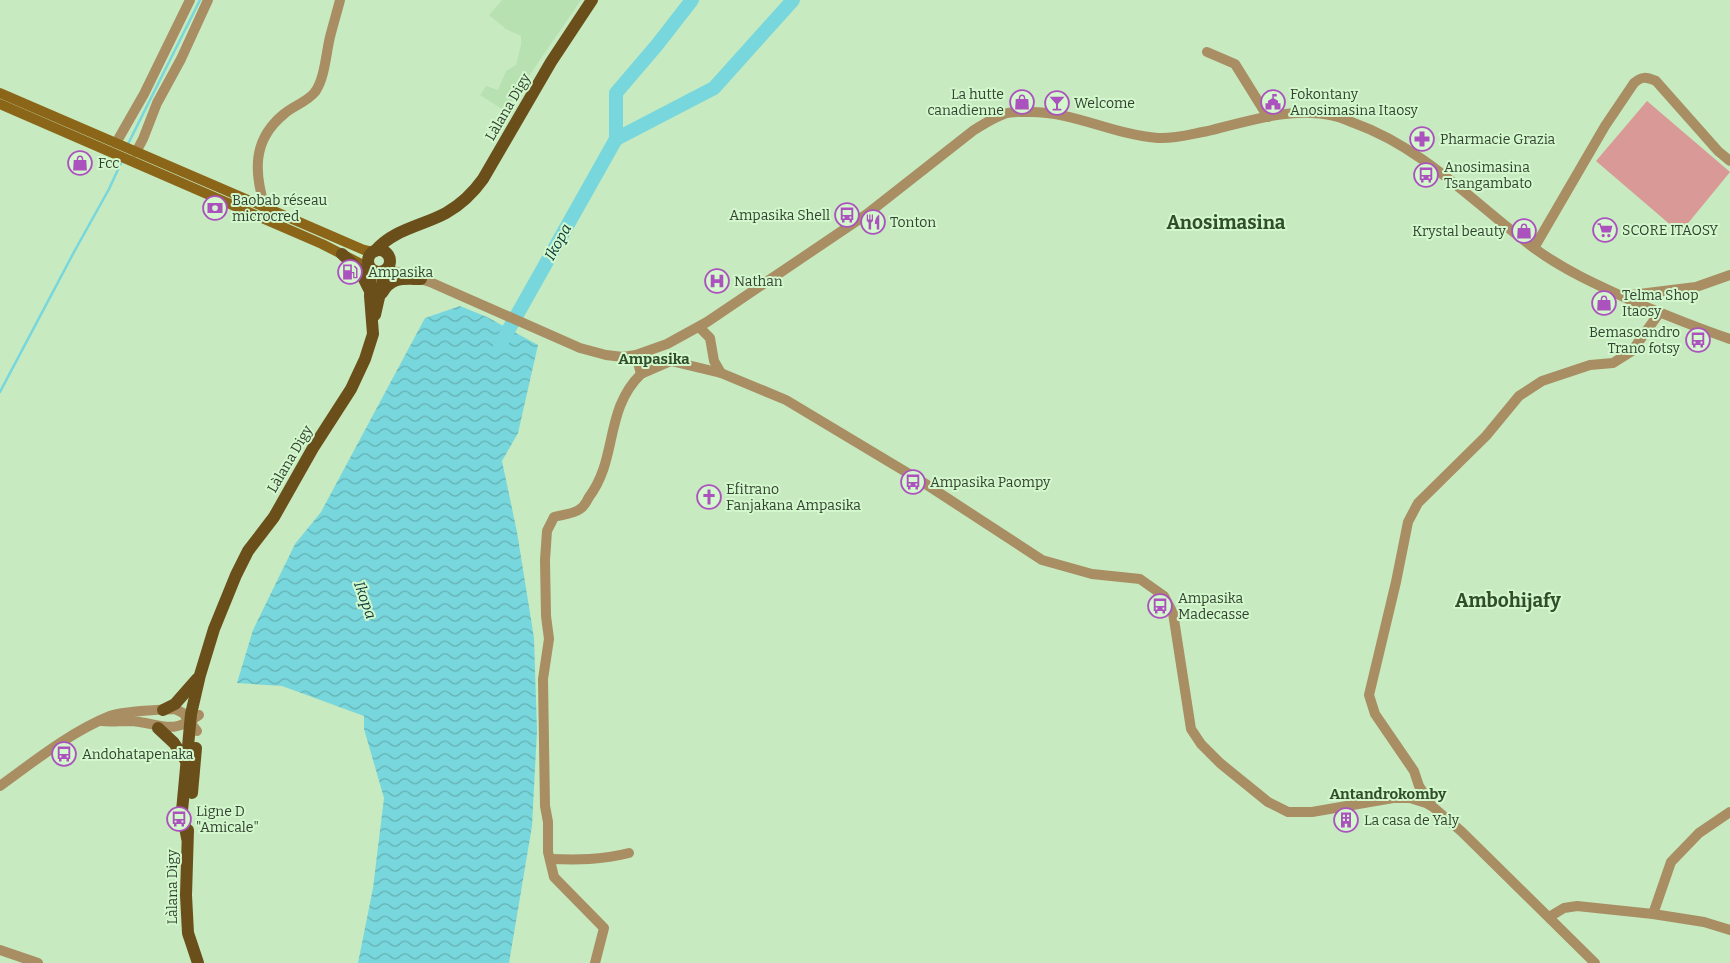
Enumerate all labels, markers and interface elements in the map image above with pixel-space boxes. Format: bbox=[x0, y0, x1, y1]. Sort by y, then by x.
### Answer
street label: Làlana Digy bbox=[482, 70, 534, 144]
place label: La hutte canadienne bbox=[927, 86, 1004, 119]
place label: Fokontany Anosimasina Itaosy bbox=[1290, 86, 1419, 119]
shop icon: La hutte canadienne bbox=[1009, 89, 1035, 115]
public building icon: Fokontany Anosimasina Itaosy bbox=[1260, 89, 1286, 115]
bar icon: Welcome bbox=[1044, 90, 1070, 116]
place label: Welcome bbox=[1074, 95, 1135, 112]
pharmacy icon: Pharmacie Grazia bbox=[1409, 126, 1435, 152]
place label: Pharmacie Grazia bbox=[1440, 131, 1556, 148]
shop icon: Fcc bbox=[67, 150, 93, 176]
place label: Fcc bbox=[98, 155, 119, 172]
place label: Anosimasina Tsangambato bbox=[1444, 159, 1532, 192]
bus stop icon: Anosimasina Tsangambato bbox=[1413, 162, 1439, 188]
place label: Baobab réseau microcred bbox=[232, 192, 328, 225]
bank icon: Baobab réseau microcred bbox=[202, 195, 228, 221]
bus stop icon: Ampasika Shell bbox=[834, 202, 860, 228]
place label: Ampasika Shell bbox=[729, 207, 830, 224]
restaurant icon: Tonton bbox=[860, 209, 886, 235]
district label: Anosimasina bbox=[1166, 211, 1286, 234]
place label: Tonton bbox=[890, 214, 936, 231]
supermarket icon: SCORE ITAOSY bbox=[1592, 217, 1618, 243]
shop icon: Krystal beauty bbox=[1511, 218, 1537, 244]
water label: Ikopa bbox=[541, 221, 575, 263]
place label: SCORE ITAOSY bbox=[1622, 222, 1718, 239]
place label: Krystal beauty bbox=[1412, 223, 1507, 240]
fuel station icon: Ampasika bbox=[337, 259, 363, 285]
place label: Ampasika bbox=[368, 264, 433, 281]
hospital icon: Nathan bbox=[704, 268, 730, 294]
place label: Nathan bbox=[734, 273, 783, 290]
place label: Telma Shop Itaosy bbox=[1622, 287, 1699, 320]
shop icon: Telma Shop Itaosy bbox=[1591, 290, 1617, 316]
place label: Bemasoandro Trano fotsy bbox=[1589, 324, 1681, 357]
bus stop icon: Bemasoandro Trano fotsy bbox=[1685, 327, 1711, 353]
district label: Ampasika bbox=[618, 350, 690, 368]
street label: Làlana Digy bbox=[264, 422, 316, 496]
bus stop icon: Ampasika Paompy bbox=[900, 469, 926, 495]
place label: Ampasika Paompy bbox=[930, 474, 1051, 491]
place label: Efitrano Fanjakana Ampasika bbox=[726, 481, 861, 514]
church icon: Efitrano Fanjakana Ampasika bbox=[696, 484, 722, 510]
water label: Ikopa bbox=[350, 579, 380, 621]
district label: Ambohijafy bbox=[1455, 589, 1561, 612]
place label: Ampasika Madecasse bbox=[1178, 590, 1249, 623]
bus stop icon: Ampasika Madecasse bbox=[1147, 593, 1173, 619]
bus stop icon: Andohatapenaka bbox=[51, 741, 77, 767]
place label: Andohatapenaka bbox=[82, 746, 194, 763]
district label: Antandrokomby bbox=[1330, 785, 1447, 803]
place label: Ligne D "Amicale" bbox=[196, 803, 259, 836]
bus stop icon: Ligne D "Amicale" bbox=[166, 806, 192, 832]
building icon: La casa de Yaly bbox=[1333, 807, 1359, 833]
place label: La casa de Yaly bbox=[1364, 812, 1460, 829]
street label: Làlana Digy bbox=[164, 849, 181, 925]

